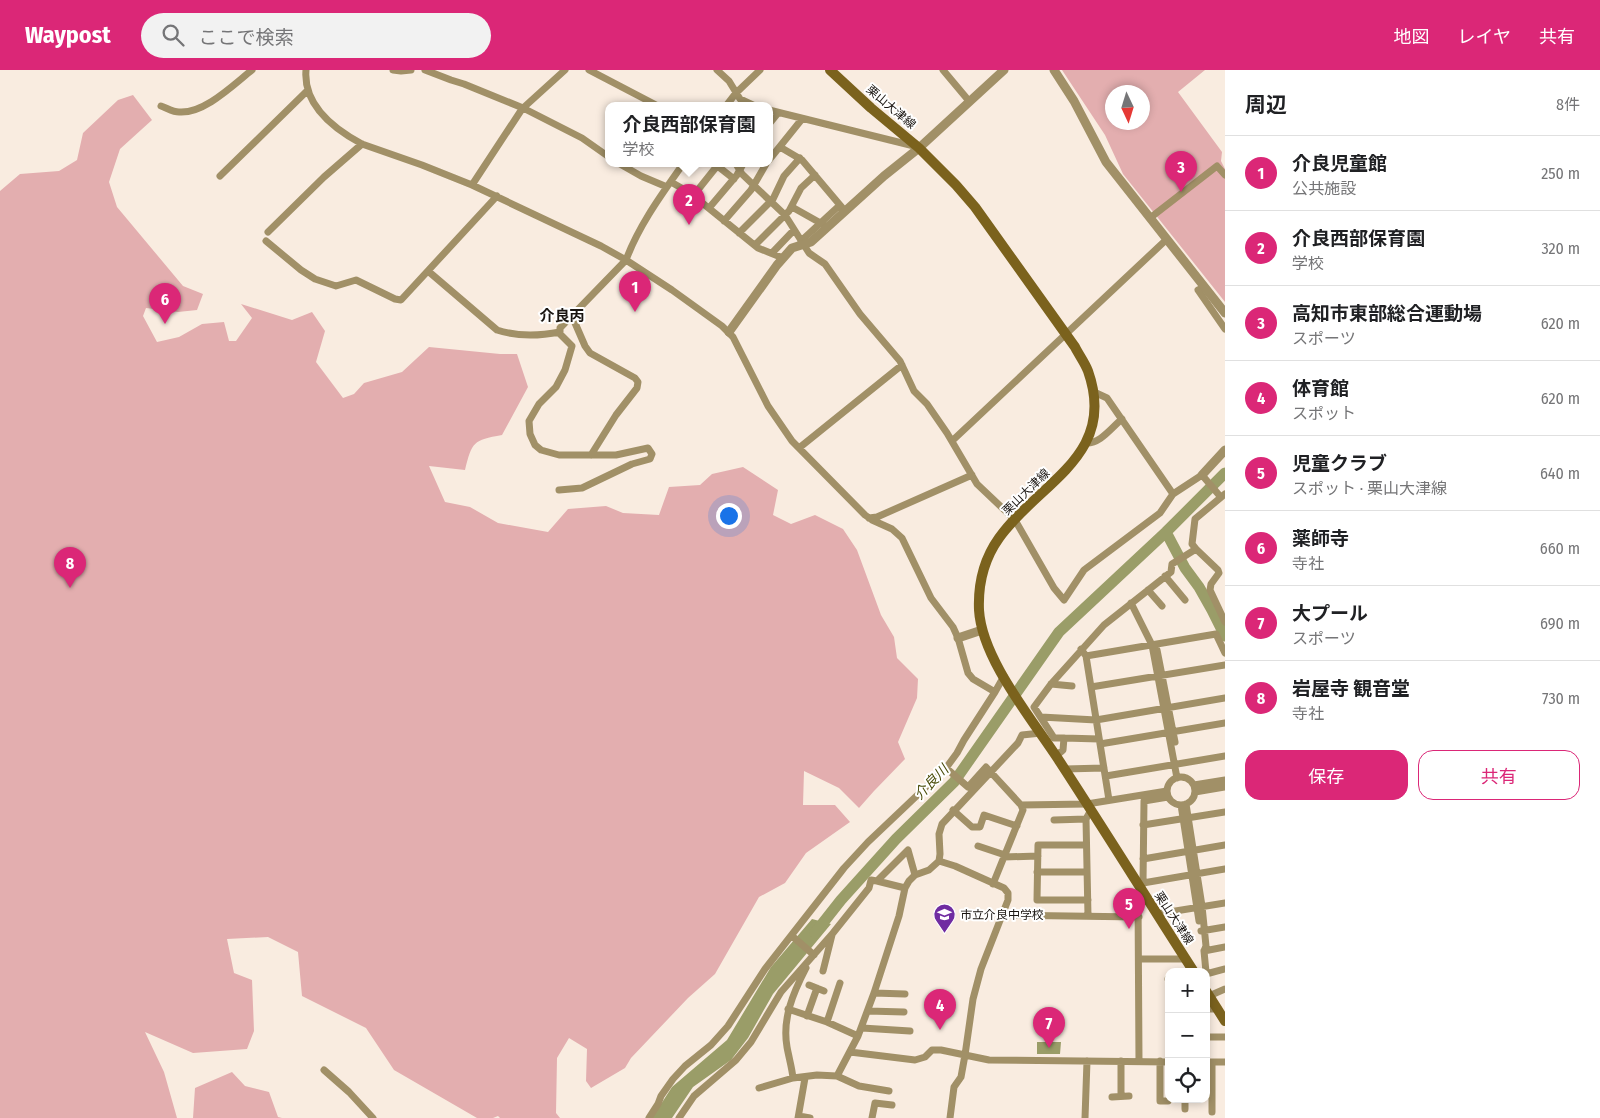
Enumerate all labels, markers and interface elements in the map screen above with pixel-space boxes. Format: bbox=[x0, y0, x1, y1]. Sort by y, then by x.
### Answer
search box bbox=[141, 13, 491, 58]
text: Waypost bbox=[25, 21, 111, 49]
icon: search bbox=[159, 21, 187, 49]
text: ここで検索 bbox=[199, 26, 294, 49]
text: 地図 bbox=[1394, 26, 1430, 48]
text: レイヤ bbox=[1458, 26, 1511, 48]
text: 共有 bbox=[1539, 26, 1575, 48]
street label: 栗山大津線 bbox=[864, 82, 918, 132]
north arrow bbox=[1105, 85, 1150, 130]
text: 周辺 bbox=[1245, 92, 1287, 118]
text: 8件 bbox=[1556, 95, 1580, 114]
popup bbox=[605, 102, 773, 167]
text: 介良西部保育園 bbox=[622, 113, 756, 136]
text: 学校 bbox=[622, 140, 655, 159]
pin: 3 bbox=[1165, 151, 1197, 192]
text: 介良児童館 bbox=[1292, 152, 1387, 175]
text: 1 bbox=[1258, 164, 1264, 183]
text: 250 m bbox=[1541, 164, 1580, 183]
text: 公共施設 bbox=[1292, 179, 1356, 198]
pin: 2 bbox=[673, 184, 705, 225]
text: 介良西部保育園 bbox=[1292, 227, 1425, 250]
text: 2 bbox=[1257, 239, 1265, 258]
text: 320 m bbox=[1541, 239, 1580, 258]
text: 学校 bbox=[1292, 254, 1324, 273]
pin: 1 bbox=[619, 271, 651, 312]
pin: 6 bbox=[149, 283, 181, 324]
text: 高知市東部総合運動場 bbox=[1292, 302, 1482, 325]
district label: 介良丙 bbox=[539, 307, 585, 325]
text: 3 bbox=[1257, 314, 1265, 333]
text: 620 m bbox=[1541, 314, 1580, 333]
text: スポーツ bbox=[1292, 329, 1356, 348]
text: 体育館 bbox=[1292, 377, 1349, 400]
text: 4 bbox=[1257, 389, 1265, 408]
text: 620 m bbox=[1541, 389, 1580, 408]
text: スポット bbox=[1292, 404, 1356, 423]
text: 児童クラブ bbox=[1292, 452, 1387, 475]
text: 5 bbox=[1257, 464, 1265, 483]
text: 640 m bbox=[1540, 464, 1580, 483]
street label: 栗山大津線 bbox=[1000, 466, 1052, 518]
text: スポット · 栗山大津線 bbox=[1292, 479, 1447, 498]
your location bbox=[716, 503, 742, 529]
text: 薬師寺 bbox=[1292, 527, 1349, 550]
text: 6 bbox=[1257, 539, 1265, 558]
text: 660 m bbox=[1540, 539, 1580, 558]
pin: 8 bbox=[54, 547, 86, 588]
text: 寺社 bbox=[1292, 554, 1324, 573]
text: 大プール bbox=[1292, 602, 1368, 625]
text: 7 bbox=[1258, 614, 1264, 633]
text: 690 m bbox=[1540, 614, 1580, 633]
text: スポーツ bbox=[1292, 629, 1356, 648]
text: 岩屋寺 観音堂 bbox=[1292, 677, 1410, 700]
text: 8 bbox=[1257, 689, 1265, 708]
text: 730 m bbox=[1542, 689, 1580, 708]
text: 寺社 bbox=[1292, 704, 1324, 723]
button: 保存 bbox=[1245, 750, 1408, 800]
button: 共有 bbox=[1418, 750, 1580, 800]
water label: 介良川 bbox=[911, 760, 953, 803]
pin: 5 bbox=[1113, 888, 1145, 929]
street label: 栗山大津線 bbox=[1152, 889, 1196, 947]
school or university icon: 市立介良中学校 bbox=[932, 903, 956, 934]
place label: 市立介良中学校 bbox=[960, 908, 1044, 922]
map controls bbox=[1165, 968, 1210, 1103]
button: + bbox=[1165, 968, 1210, 1013]
pin: 4 bbox=[924, 989, 956, 1030]
pin: 7 bbox=[1033, 1007, 1065, 1048]
button: − bbox=[1165, 1013, 1210, 1058]
button: locate bbox=[1165, 1058, 1210, 1103]

